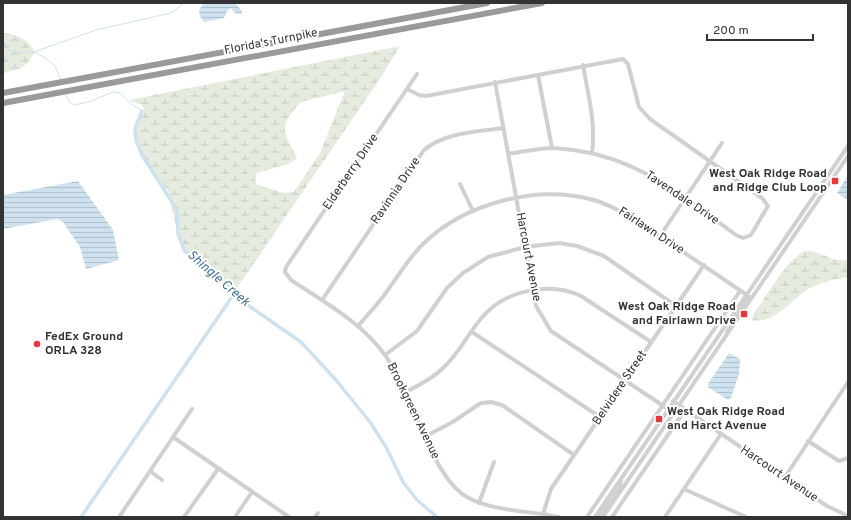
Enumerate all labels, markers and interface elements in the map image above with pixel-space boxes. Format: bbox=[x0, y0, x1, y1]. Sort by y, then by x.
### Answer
scale bar bbox=[707, 16, 813, 42]
text: 200 m bbox=[713, 23, 749, 39]
street label: Florida's Turnpike bbox=[223, 25, 319, 59]
street label: Elderberry Drive bbox=[320, 131, 382, 213]
street label: Ravinnia Drive bbox=[368, 154, 424, 228]
place label: West Oak Ridge Road and Ridge Club Loop bbox=[709, 166, 827, 196]
street label: Tavendale Drive bbox=[642, 167, 722, 229]
marker: West Oak Ridge Road and Ridge Club Loop bbox=[830, 176, 840, 186]
street label: Fairlawn Drive bbox=[615, 204, 687, 258]
street label: Harcourt Avenue bbox=[512, 211, 544, 303]
water label: Shingle Creek bbox=[183, 248, 253, 311]
place label: West Oak Ridge Road and Fairlawn Drive bbox=[618, 299, 736, 329]
marker: West Oak Ridge Road and Fairlawn Drive bbox=[739, 309, 749, 319]
place label: FedEx Ground ORLA 328 bbox=[45, 329, 123, 359]
marker: FedEx Ground ORLA 328 bbox=[32, 339, 42, 349]
street label: Belvidere Street bbox=[589, 348, 651, 428]
street label: Brookgreen Avenue bbox=[383, 360, 443, 462]
place label: West Oak Ridge Road and Harct Avenue bbox=[667, 404, 785, 434]
marker: West Oak Ridge Road and Harct Avenue bbox=[654, 414, 664, 424]
street label: Harcourt Avenue bbox=[737, 442, 821, 506]

